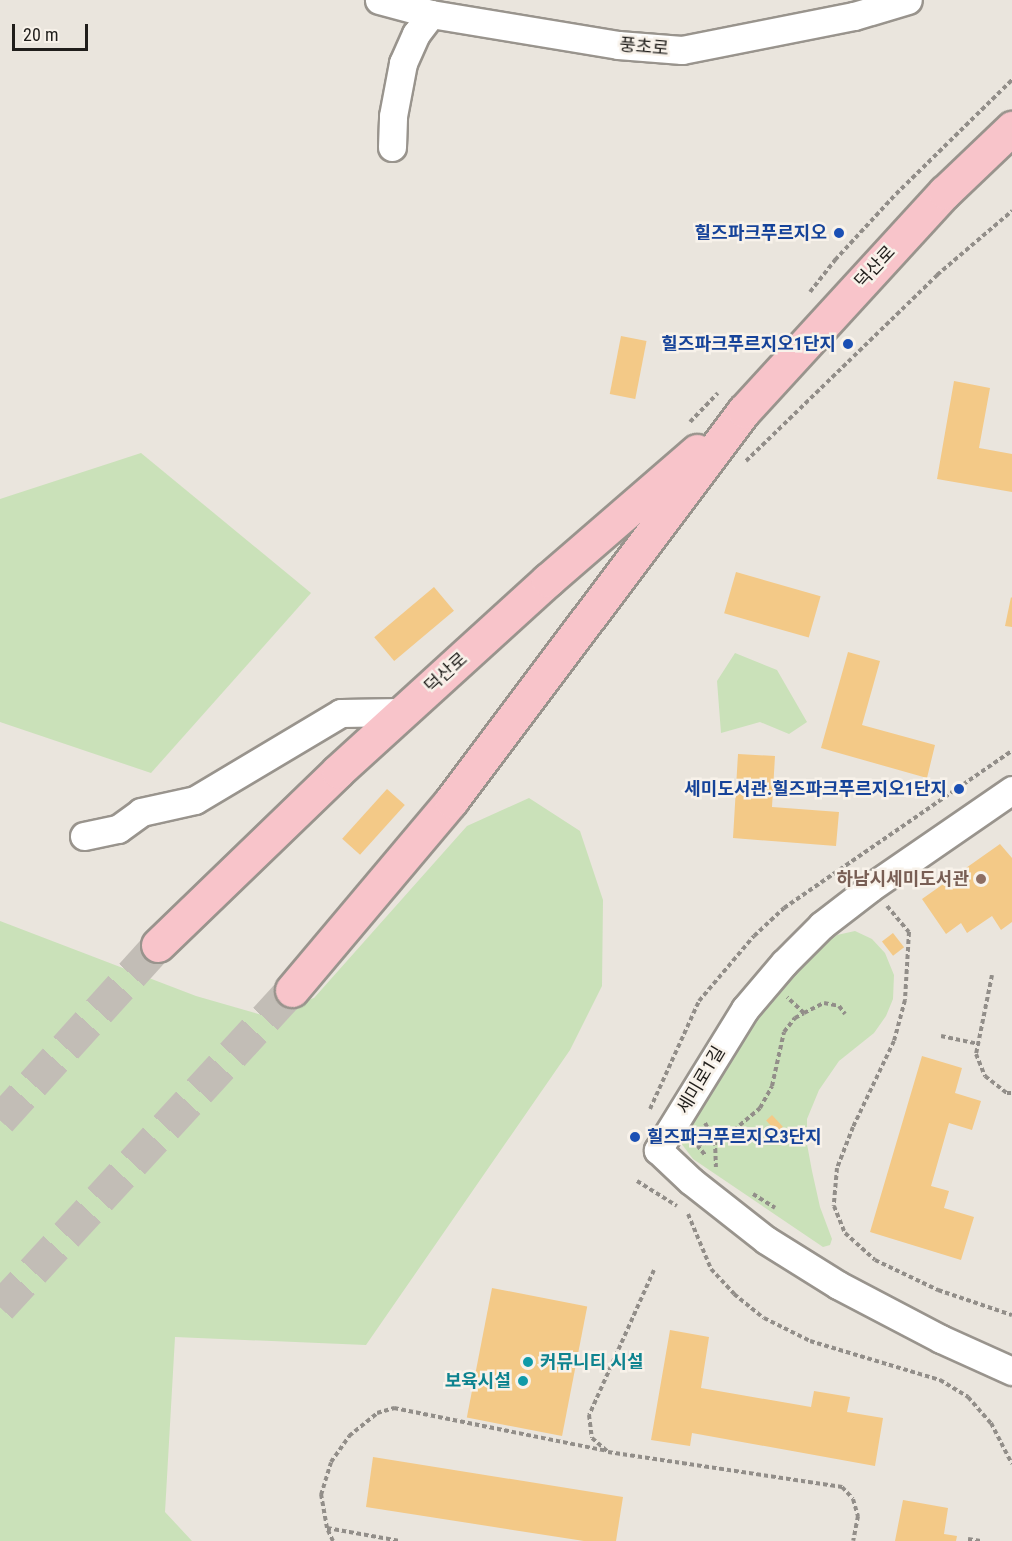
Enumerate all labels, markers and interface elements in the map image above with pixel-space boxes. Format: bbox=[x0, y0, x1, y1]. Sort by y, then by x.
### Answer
scale bar bbox=[15, 12, 92, 50]
text: 20 m bbox=[23, 24, 58, 45]
street label: 풍초로 bbox=[618, 34, 670, 60]
place label: 힐즈파크푸르지오 bbox=[695, 222, 827, 244]
marker: 힐즈파크푸르지오 bbox=[832, 226, 846, 240]
street label: 덕산로 bbox=[850, 241, 900, 293]
place label: 힐즈파크푸르지오1단지 bbox=[661, 333, 836, 355]
marker: 힐즈파크푸르지오1단지 bbox=[841, 337, 855, 351]
street label: 덕산로 bbox=[420, 648, 472, 698]
place label: 세미도서관.힐즈파크푸르지오1단지 bbox=[684, 778, 947, 800]
marker: 세미도서관.힐즈파크푸르지오1단지 bbox=[952, 782, 966, 796]
place label: 하남시세미도서관 bbox=[837, 868, 969, 890]
marker: 하남시세미도서관 bbox=[974, 872, 988, 886]
street label: 세미로1길 bbox=[672, 1042, 730, 1118]
place label: 힐즈파크푸르지오3단지 bbox=[647, 1126, 822, 1148]
marker: 힐즈파크푸르지오3단지 bbox=[628, 1130, 642, 1144]
place label: 커뮤니티 시설 bbox=[540, 1351, 644, 1373]
marker: 커뮤니티 시설 bbox=[521, 1355, 535, 1369]
place label: 보육시설 bbox=[445, 1370, 511, 1392]
marker: 보육시설 bbox=[516, 1374, 530, 1388]

